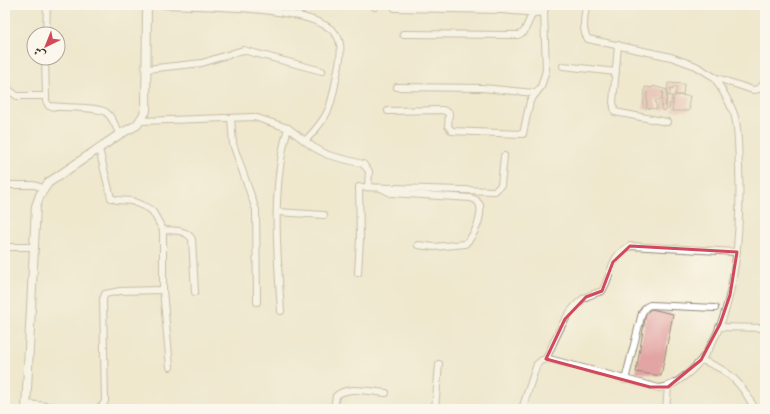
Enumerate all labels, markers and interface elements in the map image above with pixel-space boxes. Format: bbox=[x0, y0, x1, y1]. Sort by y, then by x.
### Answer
north arrow bbox=[26, 26, 66, 66]
text: ش bbox=[30, 44, 48, 62]

